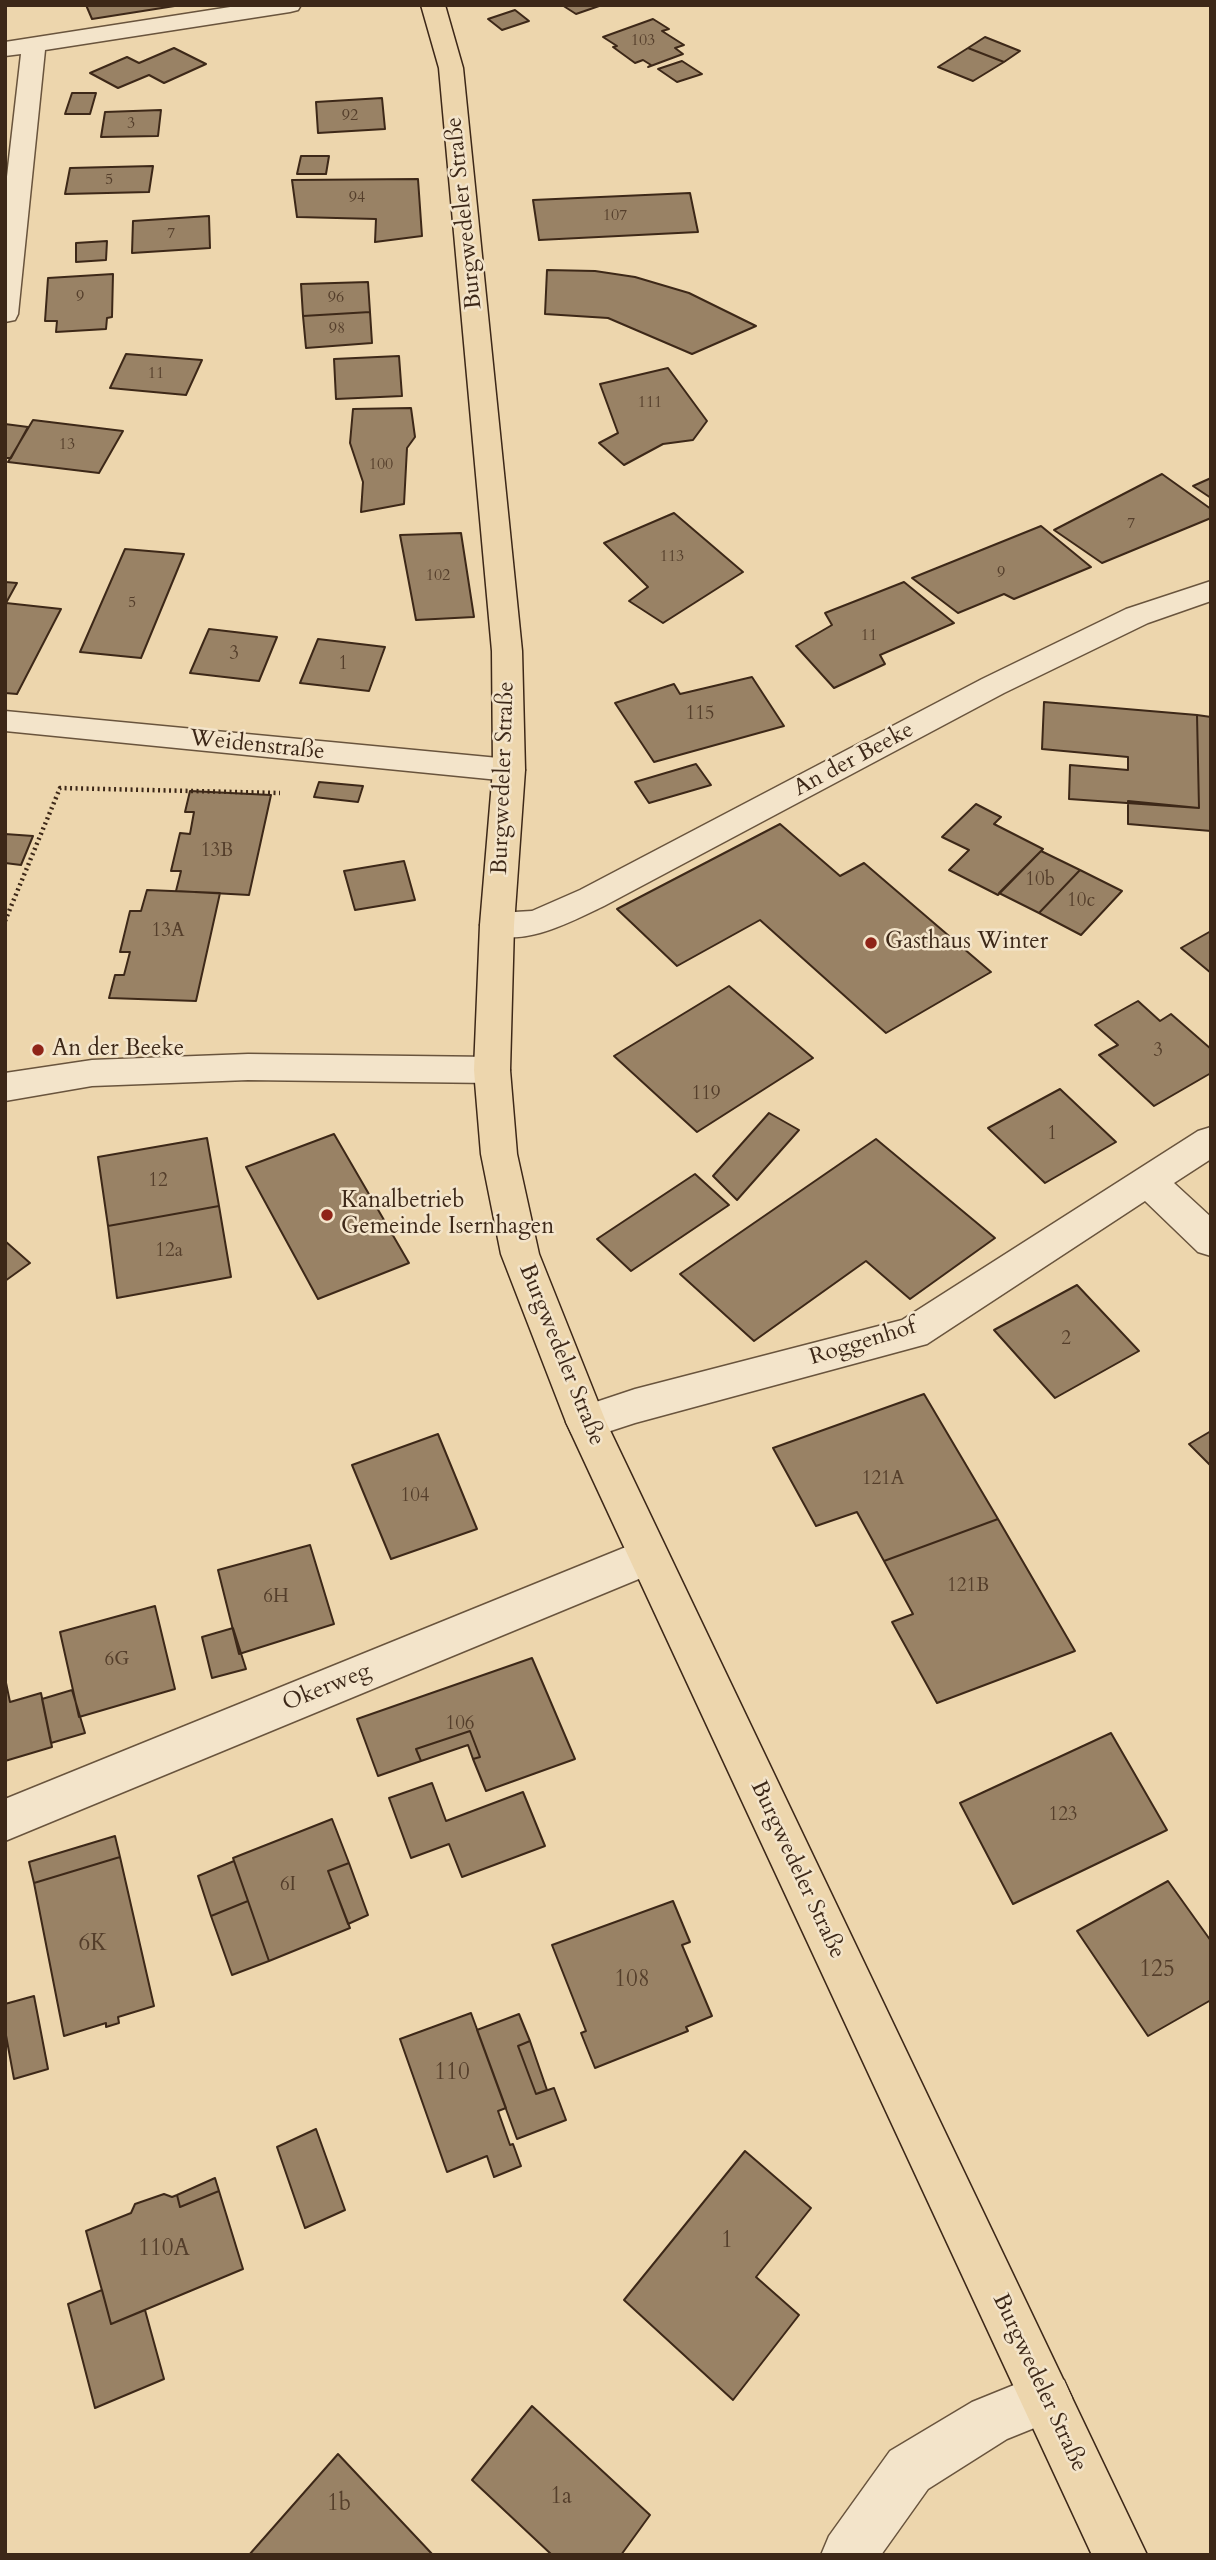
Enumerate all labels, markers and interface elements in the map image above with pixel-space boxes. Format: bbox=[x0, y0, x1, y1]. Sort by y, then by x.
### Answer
house number: 103 bbox=[631, 31, 655, 51]
house number: 92 bbox=[342, 106, 358, 126]
house number: 3 bbox=[127, 114, 135, 134]
street label: Burgwedeler Straße bbox=[441, 115, 489, 311]
house number: 5 bbox=[105, 170, 113, 190]
house number: 94 bbox=[349, 188, 365, 208]
house number: 107 bbox=[603, 206, 627, 226]
house number: 7 bbox=[167, 224, 175, 244]
house number: 9 bbox=[76, 287, 84, 307]
house number: 96 bbox=[328, 288, 344, 308]
house number: 98 bbox=[329, 319, 345, 339]
house number: 11 bbox=[148, 364, 164, 384]
house number: 111 bbox=[638, 393, 662, 413]
house number: 13 bbox=[59, 435, 75, 455]
house number: 100 bbox=[369, 455, 393, 475]
house number: 7 bbox=[1127, 514, 1135, 534]
house number: 113 bbox=[660, 547, 684, 567]
house number: 9 bbox=[997, 563, 1005, 583]
house number: 102 bbox=[426, 566, 450, 586]
house number: 5 bbox=[128, 593, 136, 613]
house number: 11 bbox=[861, 626, 877, 646]
house number: 3 bbox=[229, 644, 239, 666]
house number: 1 bbox=[338, 654, 348, 676]
street label: Burgwedeler Straße bbox=[487, 681, 521, 875]
house number: 115 bbox=[685, 704, 715, 726]
street label: An der Beeke bbox=[789, 717, 919, 803]
street label: Weidenstraße bbox=[188, 725, 326, 767]
house number: 13B bbox=[201, 841, 233, 863]
house number: 10b bbox=[1025, 870, 1055, 892]
house number: 10c bbox=[1067, 891, 1095, 913]
house number: 13A bbox=[152, 921, 184, 943]
place label: Gasthaus Winter bbox=[885, 929, 1048, 957]
marker: Gasthaus Winter bbox=[863, 935, 879, 951]
place label: An der Beeke bbox=[52, 1036, 184, 1064]
house number: 3 bbox=[1153, 1041, 1163, 1063]
marker: An der Beeke bbox=[30, 1042, 46, 1058]
house number: 119 bbox=[691, 1084, 721, 1106]
house number: 1 bbox=[1047, 1124, 1057, 1146]
house number: 12 bbox=[148, 1171, 168, 1193]
place label: Kanalbetrieb Gemeinde Isernhagen bbox=[341, 1188, 554, 1242]
marker: Kanalbetrieb Gemeinde Isernhagen bbox=[319, 1207, 335, 1223]
house number: 12a bbox=[155, 1241, 183, 1263]
street label: Burgwedeler Straße bbox=[512, 1260, 610, 1450]
street label: Roggenhof bbox=[806, 1314, 920, 1372]
house number: 2 bbox=[1061, 1329, 1071, 1351]
house number: 121A bbox=[862, 1469, 904, 1491]
house number: 104 bbox=[400, 1486, 430, 1508]
house number: 121B bbox=[947, 1576, 989, 1598]
house number: 6H bbox=[263, 1587, 289, 1609]
house number: 6G bbox=[105, 1650, 129, 1672]
street label: Okerweg bbox=[279, 1658, 375, 1718]
house number: 106 bbox=[445, 1714, 475, 1736]
street label: Burgwedeler Straße bbox=[744, 1777, 850, 1963]
house number: 123 bbox=[1048, 1805, 1078, 1827]
house number: 6I bbox=[280, 1875, 296, 1897]
house number: 6K bbox=[79, 1931, 107, 1959]
house number: 125 bbox=[1139, 1957, 1175, 1985]
house number: 108 bbox=[614, 1967, 650, 1995]
house number: 110 bbox=[434, 2060, 470, 2088]
house number: 1 bbox=[721, 2228, 733, 2256]
house number: 110A bbox=[138, 2236, 190, 2264]
street label: Burgwedeler Straße bbox=[986, 2290, 1092, 2476]
house number: 1a bbox=[550, 2484, 572, 2512]
house number: 1b bbox=[327, 2491, 351, 2519]

